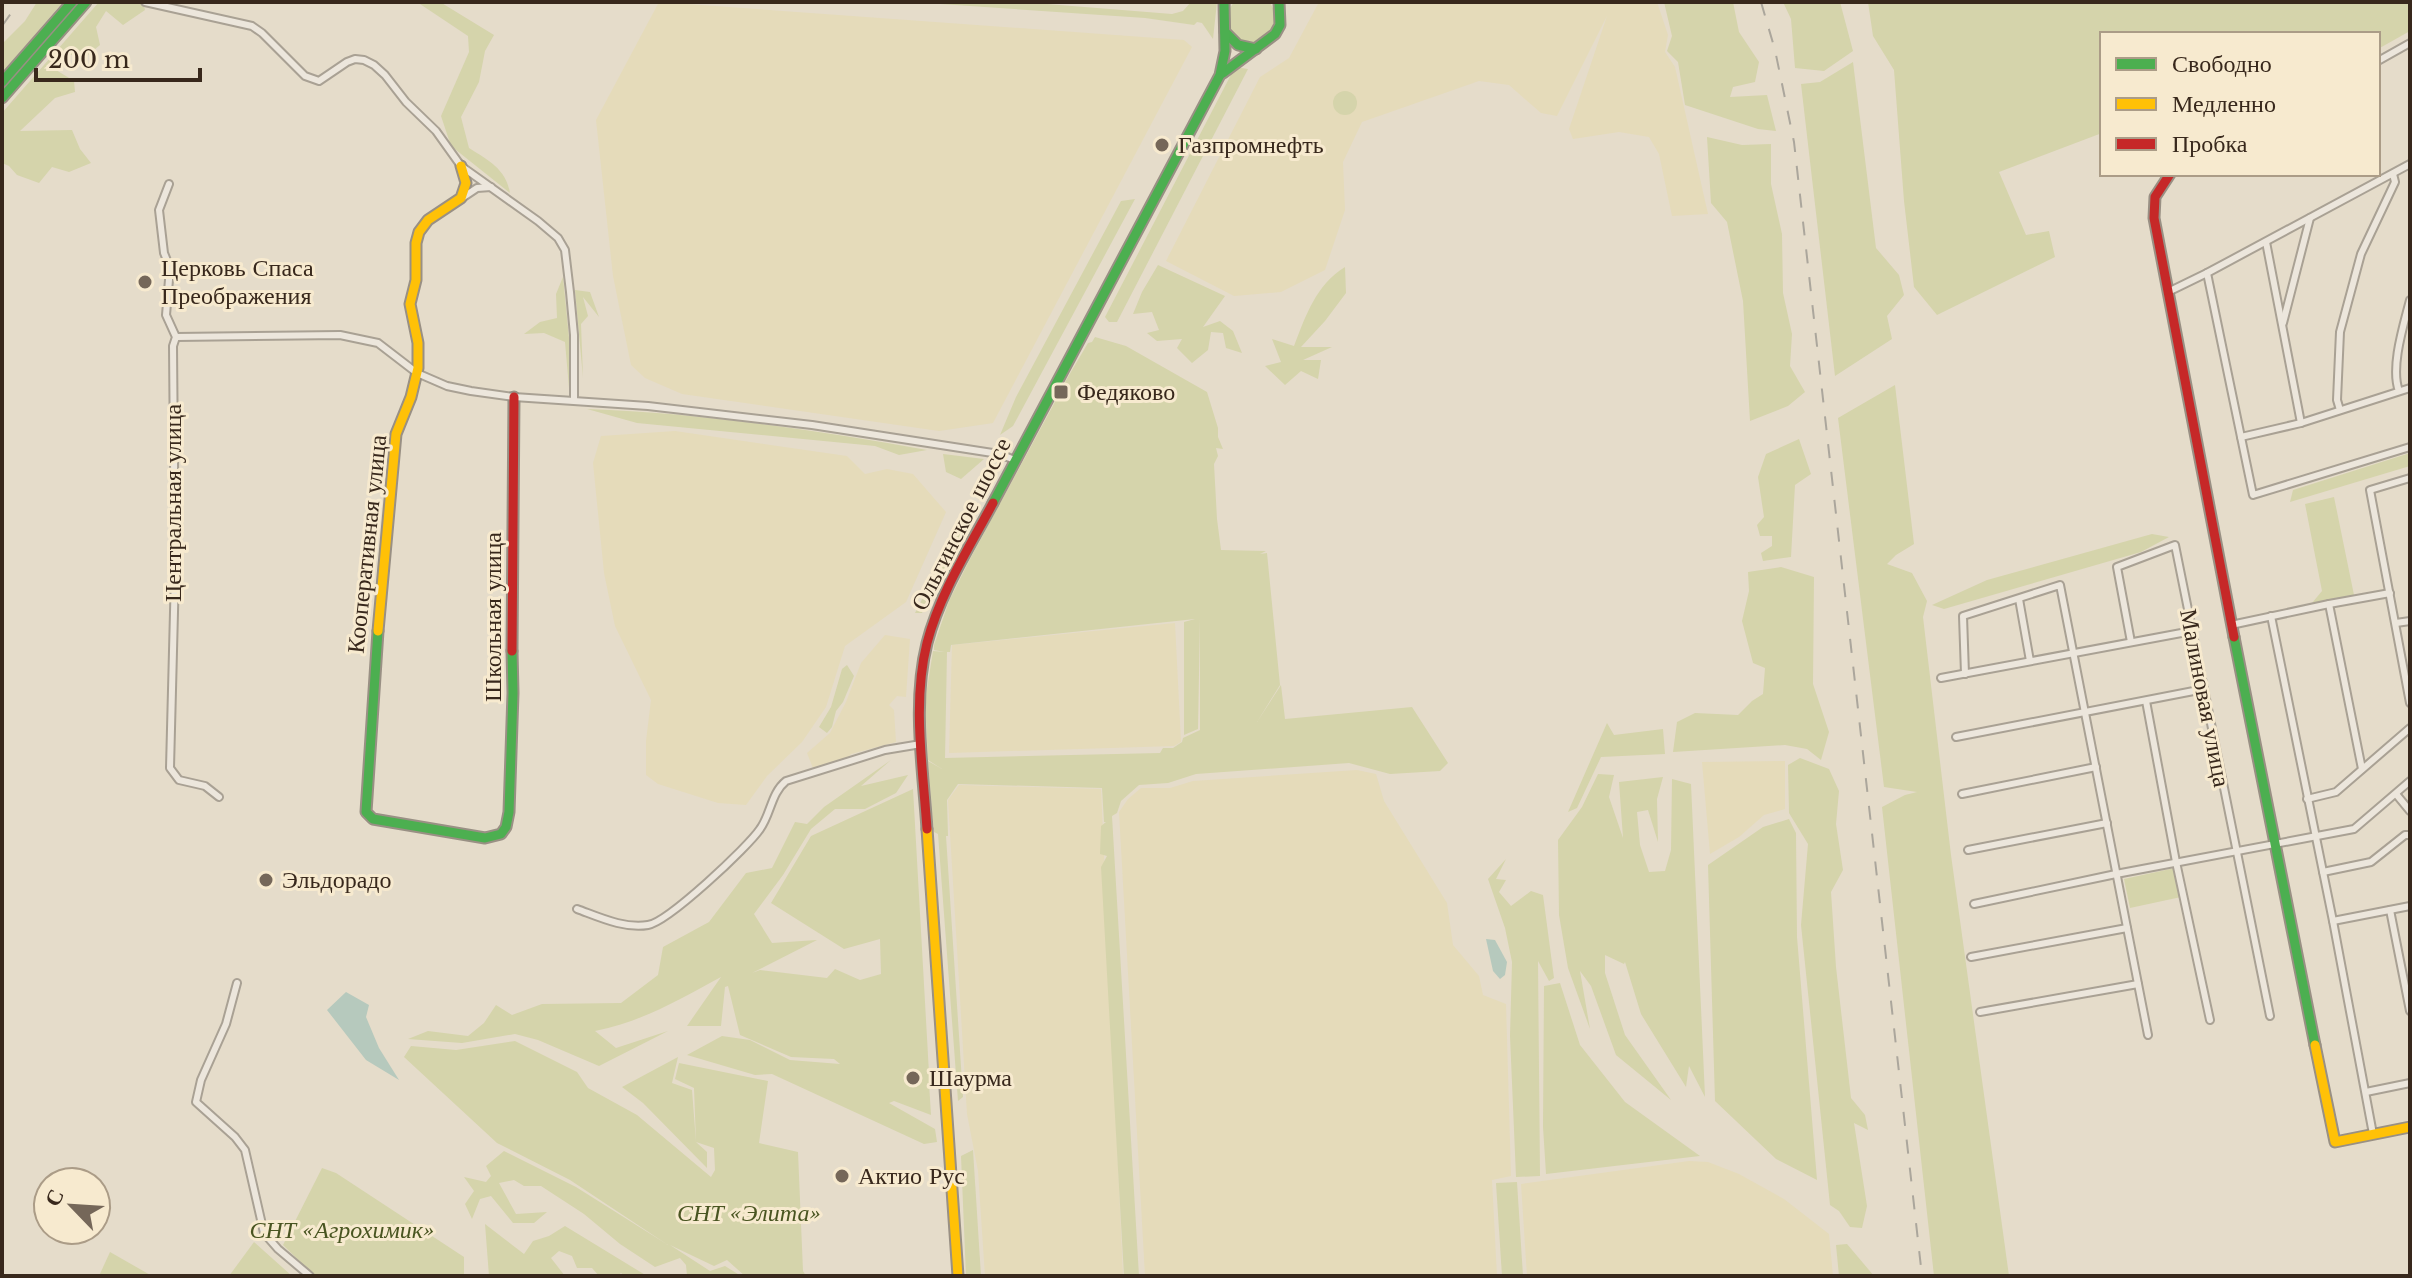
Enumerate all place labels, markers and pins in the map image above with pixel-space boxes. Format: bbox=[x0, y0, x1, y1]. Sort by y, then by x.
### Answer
place label: Газпромнефть bbox=[1178, 130, 1324, 159]
marker: Газпромнефть bbox=[1153, 136, 1171, 154]
place label: Церковь Спаса Преображения bbox=[161, 253, 314, 310]
marker: Церковь Спаса Преображения bbox=[136, 273, 154, 291]
place label: Федяково bbox=[1077, 377, 1175, 406]
marker: Федяково bbox=[1052, 383, 1070, 401]
place label: Эльдорадо bbox=[282, 865, 392, 894]
marker: Эльдорадо bbox=[257, 871, 275, 889]
place label: Шаурма bbox=[929, 1063, 1012, 1092]
marker: Шаурма bbox=[904, 1069, 922, 1087]
place label: Актио Рус bbox=[858, 1161, 965, 1190]
marker: Актио Рус bbox=[833, 1167, 851, 1185]

